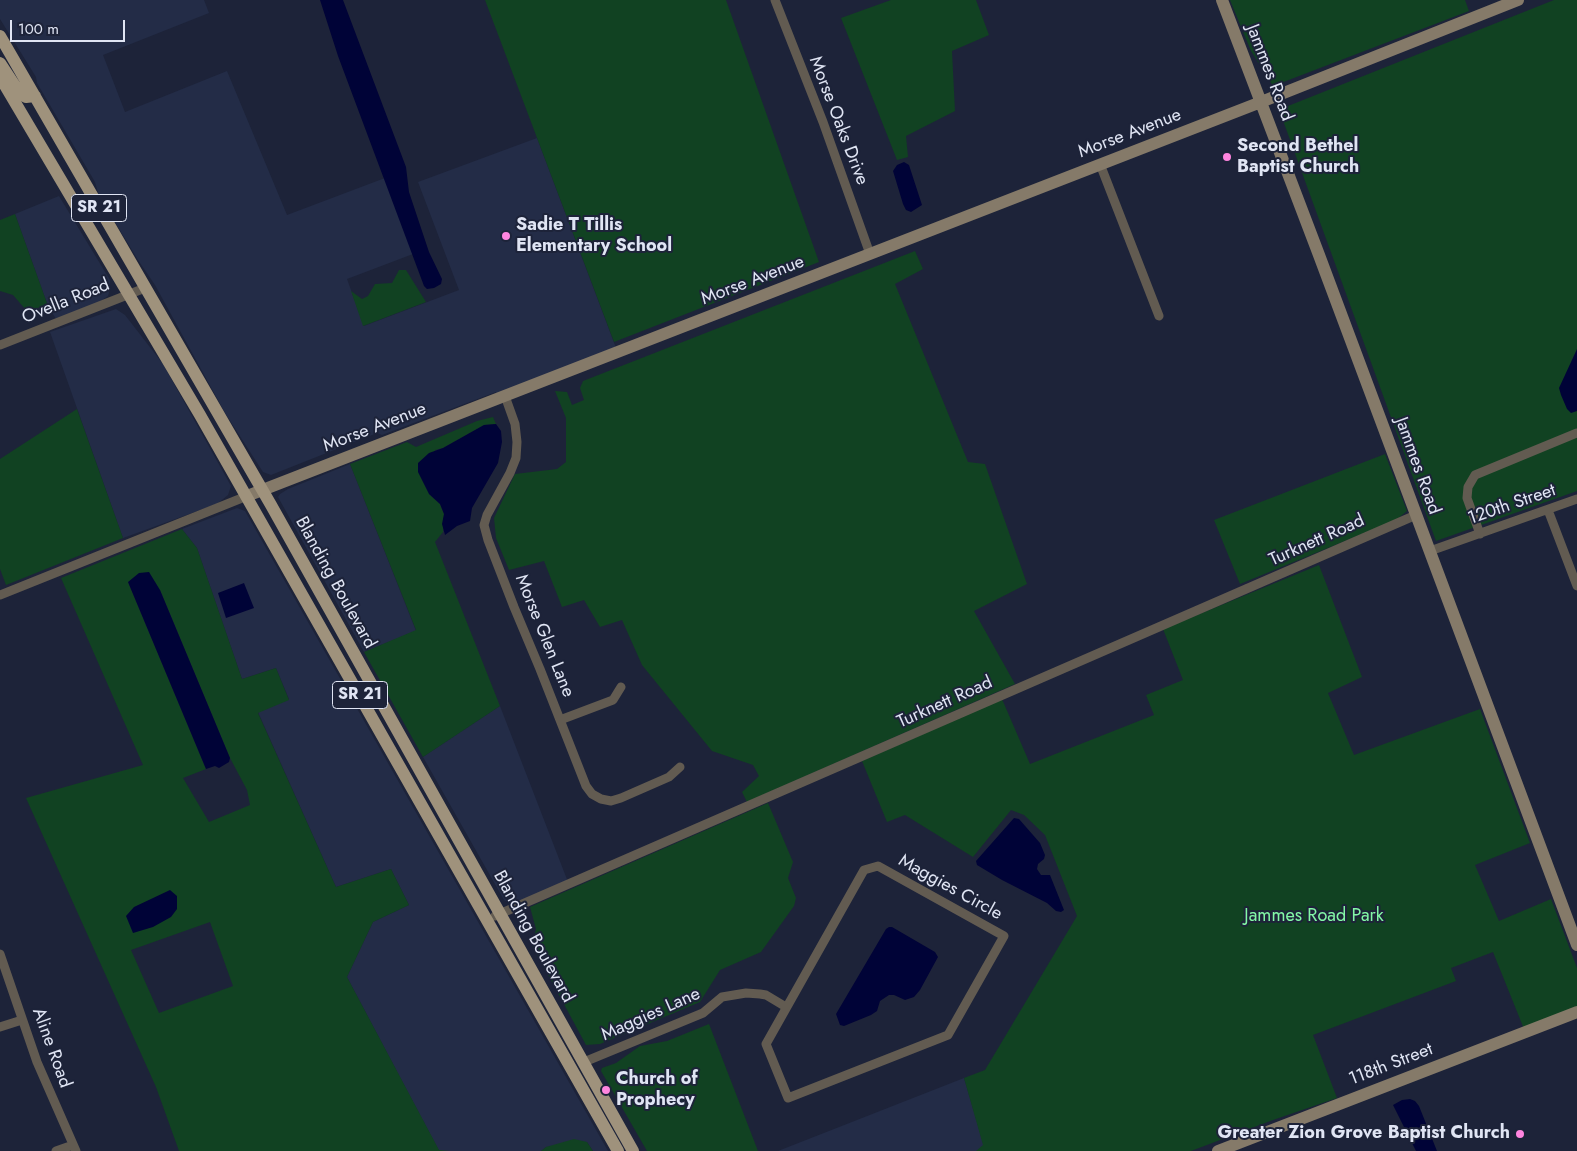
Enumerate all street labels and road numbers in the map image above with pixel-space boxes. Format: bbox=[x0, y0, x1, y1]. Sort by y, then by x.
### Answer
street label: Jammes Road bbox=[1241, 22, 1297, 124]
street label: Morse Oaks Drive bbox=[804, 54, 872, 188]
street label: Morse Avenue bbox=[1075, 104, 1185, 164]
road number: SR 21 bbox=[72, 194, 126, 222]
street label: Morse Avenue bbox=[698, 251, 808, 311]
street label: Ovella Road bbox=[19, 275, 113, 329]
street label: Morse Avenue bbox=[320, 398, 430, 458]
street label: Jammes Road bbox=[1389, 414, 1445, 518]
street label: 120th Street bbox=[1465, 480, 1559, 530]
street label: Turknett Road bbox=[1266, 510, 1368, 572]
street label: Blanding Boulevard bbox=[290, 513, 380, 653]
street label: Morse Glen Lane bbox=[510, 572, 578, 700]
street label: Turknett Road bbox=[894, 672, 996, 734]
road number: SR 21 bbox=[332, 682, 388, 708]
street label: Maggies Circle bbox=[894, 851, 1006, 925]
street label: Blanding Boulevard bbox=[488, 867, 578, 1007]
street label: Maggies Lane bbox=[598, 984, 704, 1046]
street label: Aline Road bbox=[27, 1005, 75, 1091]
street label: 118th Street bbox=[1346, 1039, 1436, 1091]

